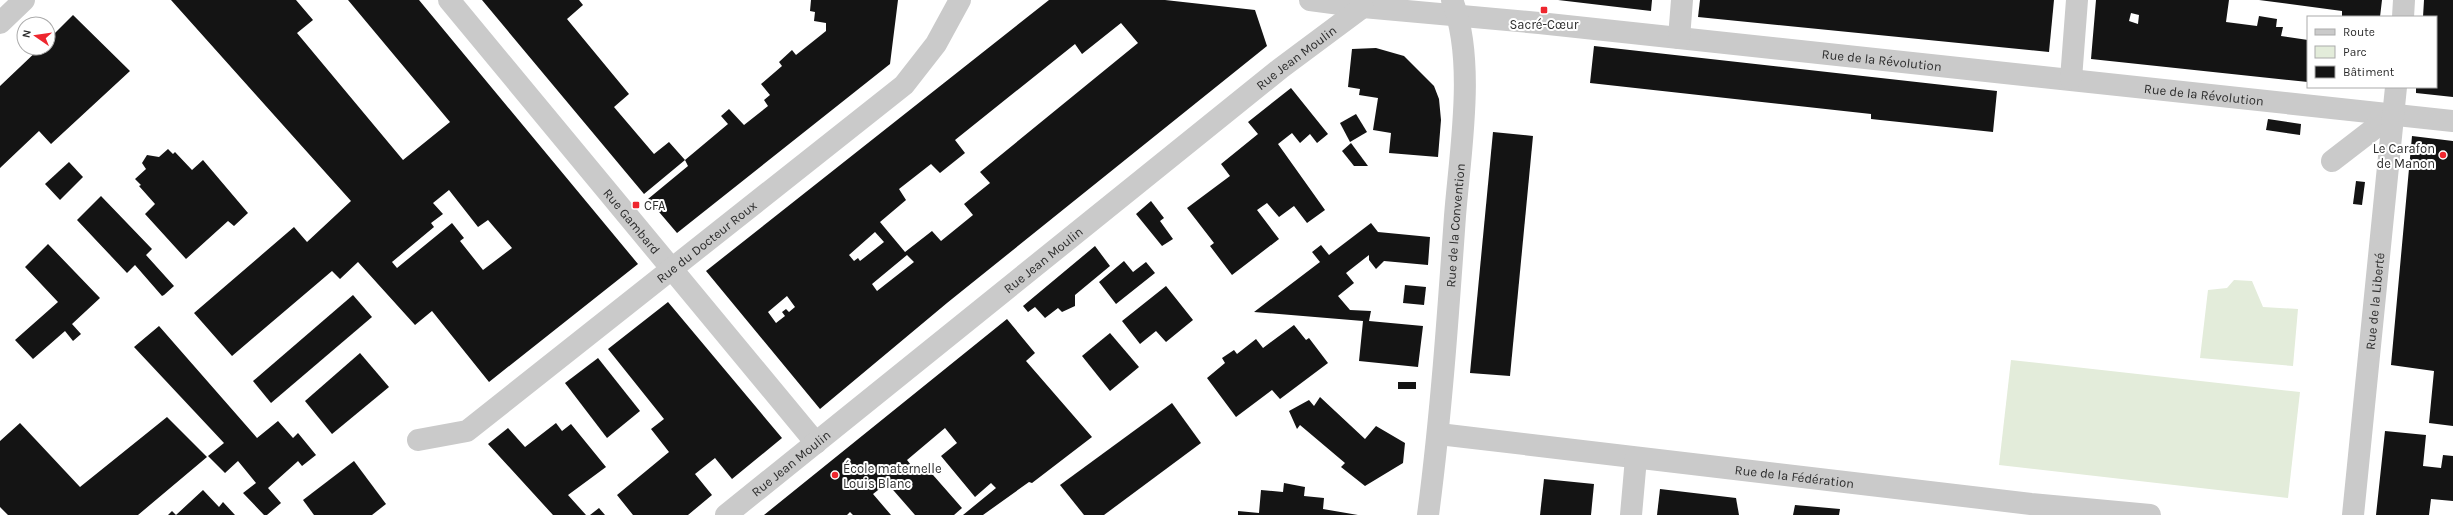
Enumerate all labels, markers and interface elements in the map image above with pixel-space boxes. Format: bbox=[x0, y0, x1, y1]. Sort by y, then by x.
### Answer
marker: Sacré-Cœur bbox=[1539, 5, 1549, 15]
north arrow bbox=[16, 16, 56, 56]
legend bbox=[2307, 16, 2437, 88]
place label: Sacré-Cœur bbox=[1509, 17, 1579, 32]
street label: Rue Jean Moulin bbox=[1253, 22, 1339, 93]
text: Route bbox=[2343, 25, 2375, 39]
text: N bbox=[20, 29, 34, 39]
text: Parc bbox=[2343, 45, 2367, 59]
street label: Rue de la Révolution bbox=[1821, 46, 1943, 74]
text: Bâtiment bbox=[2343, 65, 2395, 79]
street label: Rue de la Révolution bbox=[2143, 80, 2265, 108]
place label: Le Carafon de Manon bbox=[2373, 141, 2435, 171]
marker: Le Carafon de Manon bbox=[2438, 150, 2448, 160]
street label: Rue de la Convention bbox=[1442, 162, 1468, 288]
street label: Rue Gambard bbox=[601, 185, 664, 257]
street label: Rue du Docteur Roux bbox=[653, 197, 760, 286]
place label: CFA bbox=[644, 198, 666, 213]
marker: CFA bbox=[631, 200, 641, 210]
street label: Rue Jean Moulin bbox=[1000, 223, 1085, 296]
street label: Rue de la Liberté bbox=[2362, 251, 2387, 350]
street label: Rue Jean Moulin bbox=[748, 427, 833, 499]
place label: École maternelle Louis Blanc bbox=[843, 459, 942, 491]
street label: Rue de la Fédération bbox=[1734, 462, 1855, 491]
marker: École maternelle Louis Blanc bbox=[830, 470, 840, 480]

